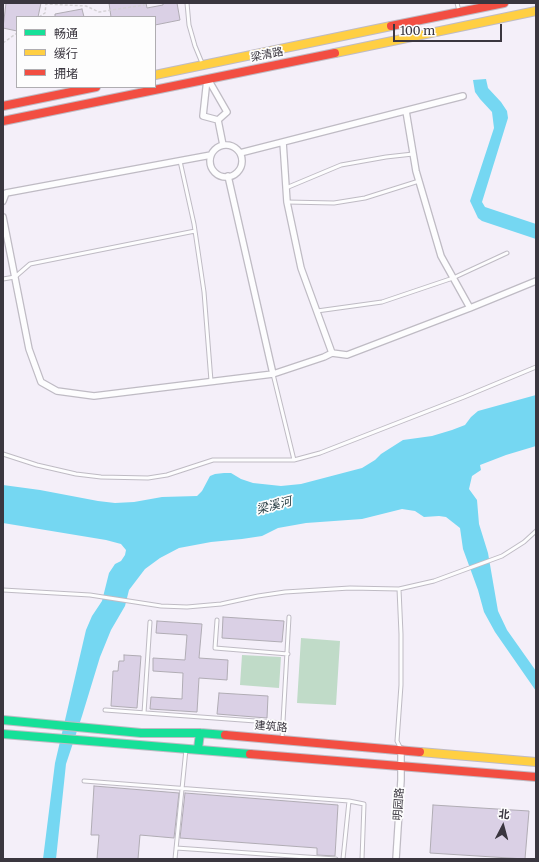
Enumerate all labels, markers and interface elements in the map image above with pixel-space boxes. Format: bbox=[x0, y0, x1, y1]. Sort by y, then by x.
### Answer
legend bbox=[16, 16, 156, 88]
scale bar bbox=[395, 16, 504, 42]
text: 100 m bbox=[400, 23, 435, 38]
text: 畅通 bbox=[54, 26, 78, 41]
street label: 梁清路 bbox=[250, 45, 284, 65]
text: 缓行 bbox=[54, 46, 78, 61]
text: 拥堵 bbox=[54, 66, 78, 81]
water label: 梁溪河 bbox=[255, 494, 293, 518]
street label: 建筑路 bbox=[254, 719, 288, 735]
street label: 明园路 bbox=[391, 787, 407, 821]
north arrow bbox=[483, 806, 523, 846]
text: 北 bbox=[498, 807, 510, 822]

